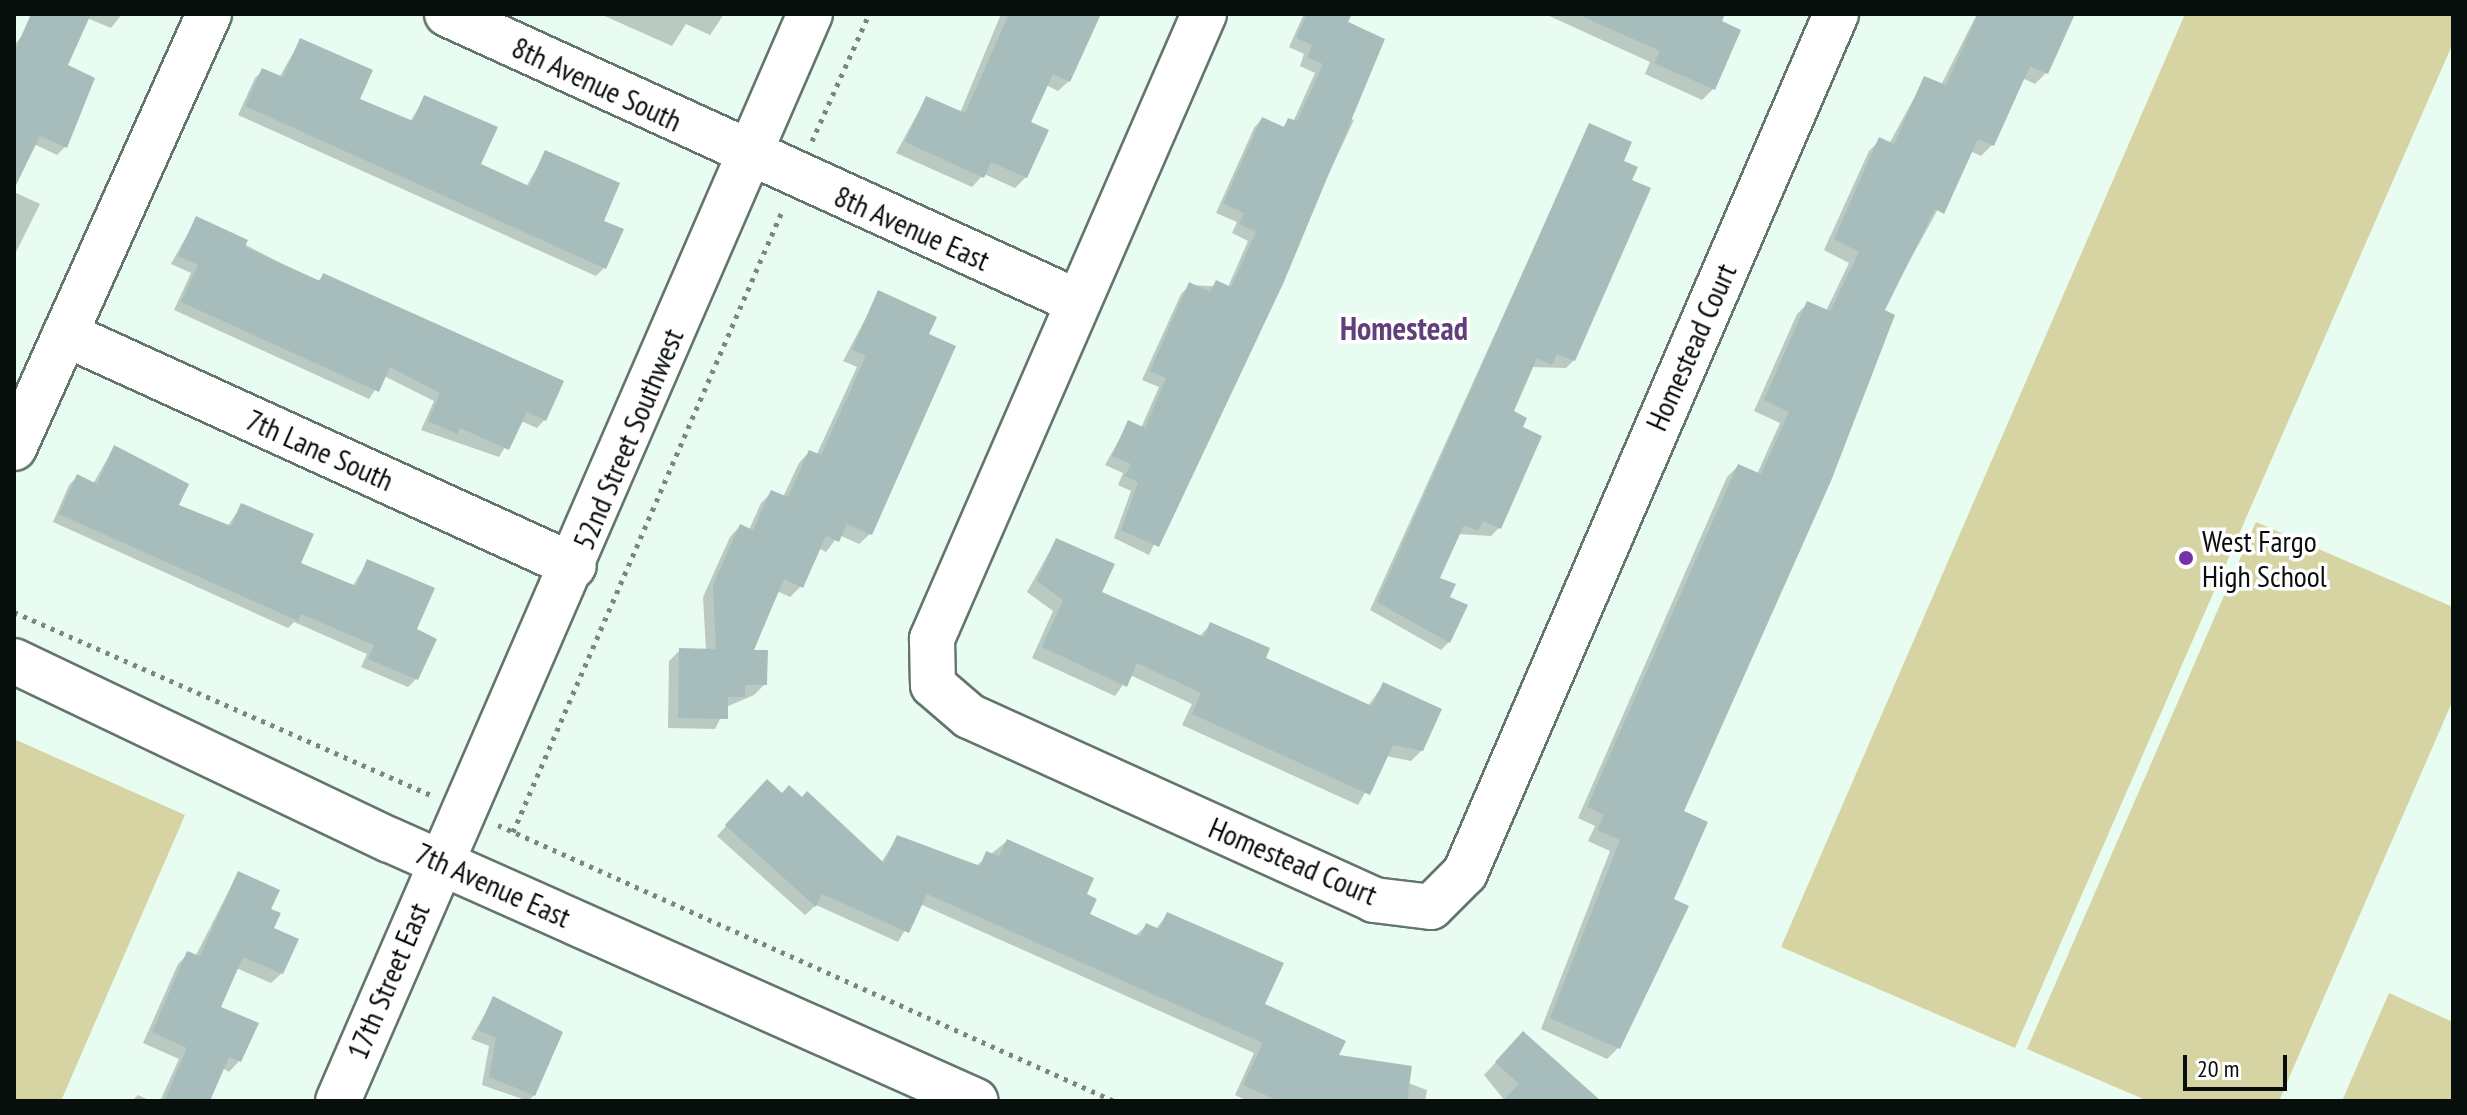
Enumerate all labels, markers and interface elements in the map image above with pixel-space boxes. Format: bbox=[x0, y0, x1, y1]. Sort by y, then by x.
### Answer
street label: 8th Avenue South bbox=[506, 29, 688, 139]
street label: 8th Avenue East bbox=[828, 178, 996, 278]
street label: Homestead Court bbox=[1638, 258, 1744, 436]
district label: Homestead bbox=[1340, 309, 1468, 347]
street label: 52nd Street Southwest bbox=[565, 323, 691, 555]
street label: 7th Lane South bbox=[241, 402, 399, 498]
place label: West Fargo High School bbox=[2202, 523, 2327, 594]
marker: West Fargo High School bbox=[2177, 549, 2195, 567]
street label: Homestead Court bbox=[1204, 809, 1382, 913]
street label: 7th Avenue East bbox=[410, 835, 576, 935]
street label: 17th Street East bbox=[339, 897, 437, 1065]
scale bar bbox=[2187, 1039, 2291, 1089]
text: 20 m bbox=[2197, 1053, 2239, 1084]

